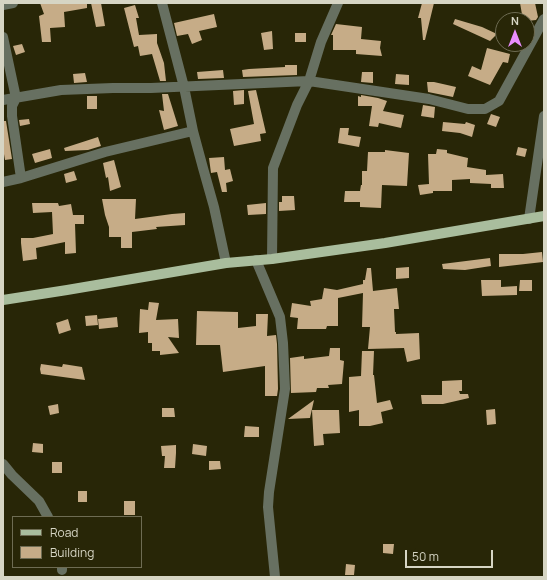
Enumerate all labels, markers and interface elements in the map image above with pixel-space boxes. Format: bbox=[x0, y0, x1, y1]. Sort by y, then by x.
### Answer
north arrow bbox=[495, 12, 535, 52]
text: N bbox=[511, 13, 519, 28]
legend bbox=[12, 516, 142, 568]
text: Road bbox=[50, 524, 78, 541]
scale bar bbox=[407, 542, 495, 568]
text: Building bbox=[50, 544, 94, 561]
text: 50 m bbox=[412, 548, 439, 565]

